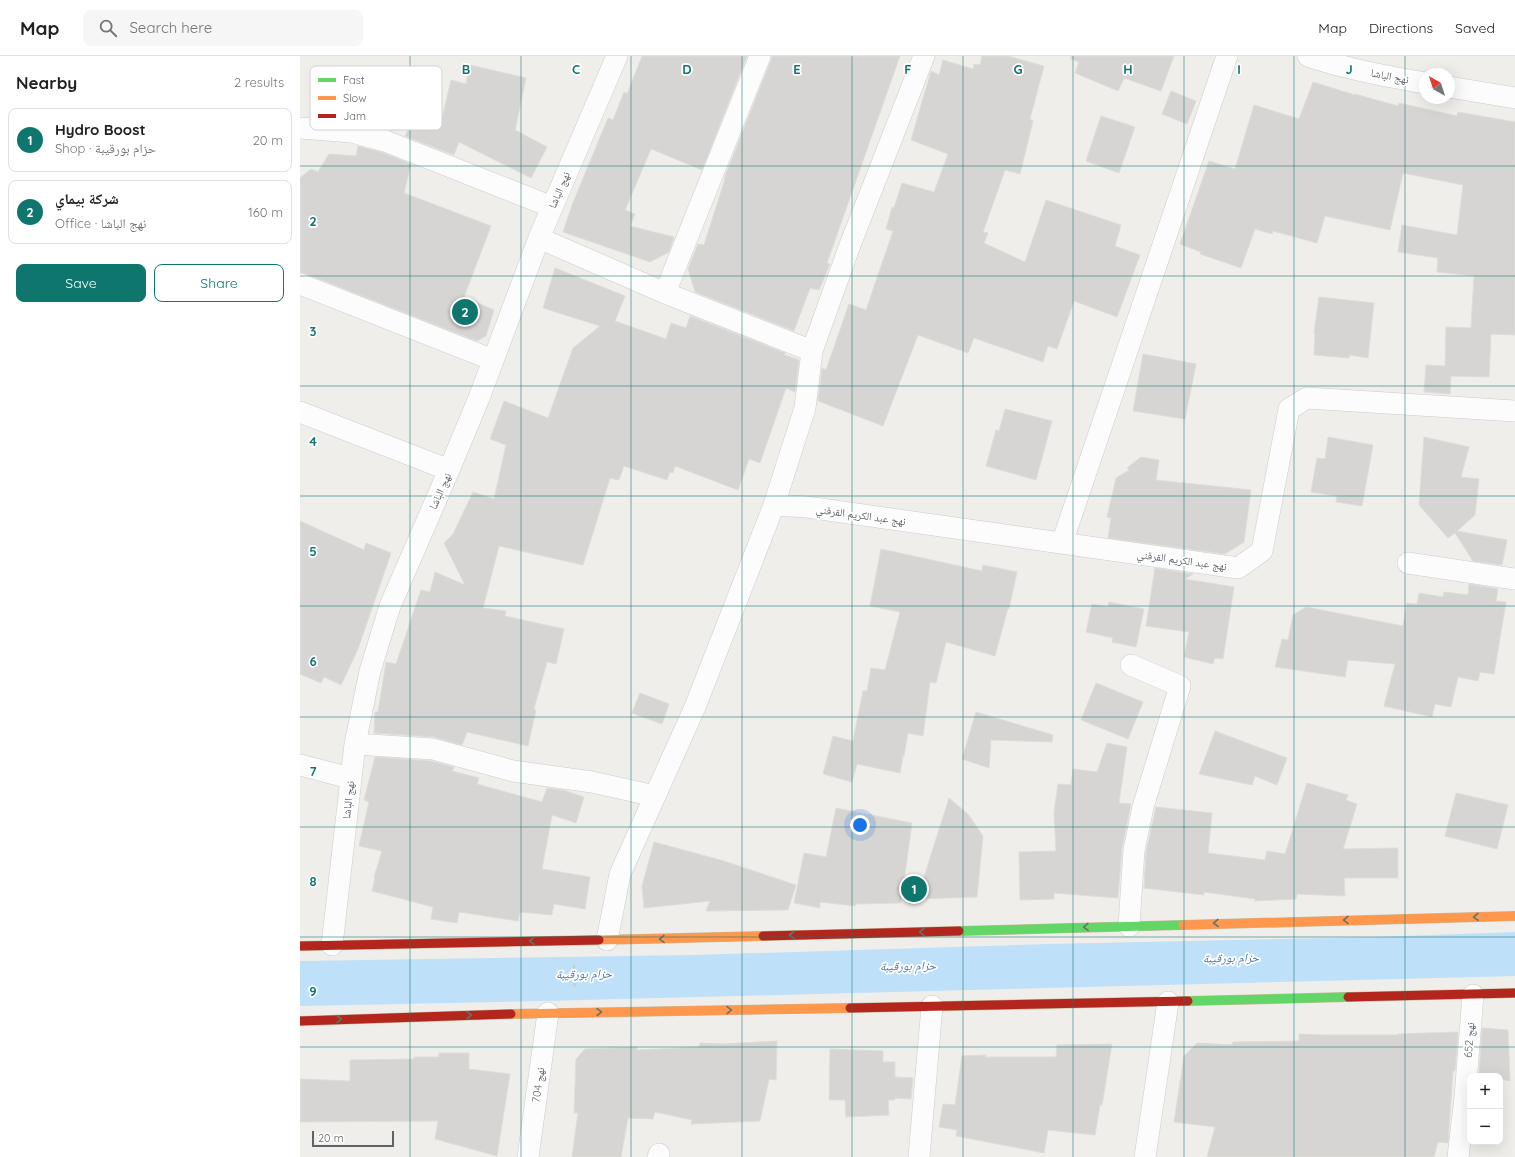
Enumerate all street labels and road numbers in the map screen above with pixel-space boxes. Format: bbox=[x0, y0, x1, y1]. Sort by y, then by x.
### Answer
street label: نهج الباشا bbox=[1370, 65, 1410, 87]
street label: نهج الباشا bbox=[545, 170, 573, 210]
street label: نهج الباشا bbox=[426, 471, 454, 511]
street label: نهج عبد الكريم القرقني bbox=[815, 502, 907, 530]
street label: نهج عبد الكريم القرقني bbox=[1136, 547, 1228, 575]
street label: نهج الباشا bbox=[339, 780, 357, 820]
street label: نهج 652 bbox=[1461, 1022, 1477, 1058]
street label: نهج 704 bbox=[529, 1066, 547, 1104]

